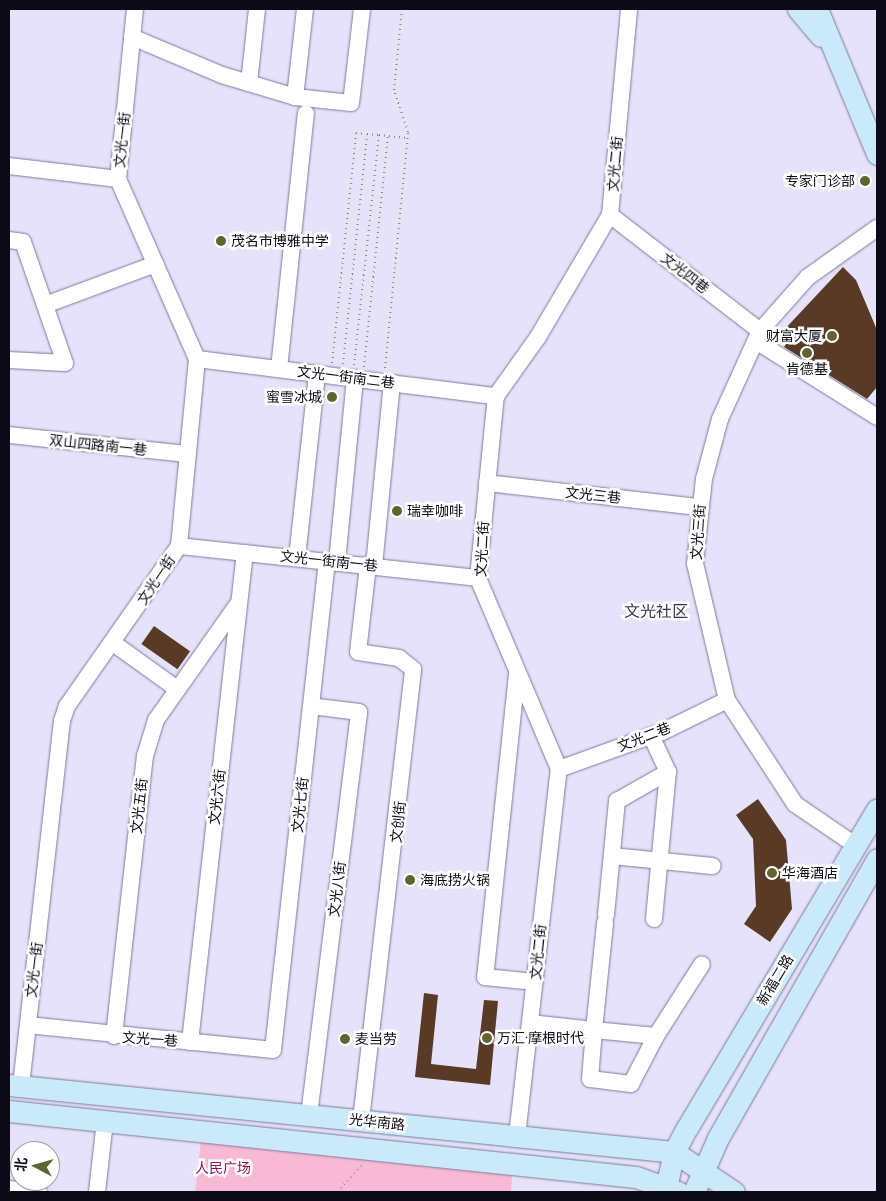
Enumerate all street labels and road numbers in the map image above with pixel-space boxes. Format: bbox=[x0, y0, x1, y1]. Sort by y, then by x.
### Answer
street label: 文光一街 bbox=[111, 111, 133, 169]
street label: 文光二街 bbox=[604, 135, 626, 193]
street label: 文光四巷 bbox=[658, 249, 712, 297]
street label: 文光一街南二巷 bbox=[296, 363, 396, 391]
street label: 双山四路南一巷 bbox=[48, 432, 148, 458]
street label: 文光三巷 bbox=[564, 484, 622, 506]
street label: 文光三街 bbox=[688, 503, 708, 561]
street label: 文光二街 bbox=[472, 521, 492, 577]
street label: 文光一街南一巷 bbox=[279, 548, 379, 574]
street label: 文光一街 bbox=[133, 552, 179, 608]
street label: 文光二巷 bbox=[615, 719, 673, 755]
street label: 文光六街 bbox=[206, 768, 228, 826]
street label: 文光七街 bbox=[289, 776, 311, 834]
street label: 文光五街 bbox=[128, 777, 150, 835]
street label: 文创街 bbox=[387, 800, 409, 844]
street label: 文光八街 bbox=[325, 860, 349, 918]
street label: 文光二街 bbox=[527, 923, 549, 981]
street label: 文光一街 bbox=[22, 941, 46, 999]
street label: 新福二路 bbox=[753, 952, 797, 1008]
street label: 文光一巷 bbox=[121, 1029, 179, 1049]
street label: 光华南路 bbox=[348, 1111, 406, 1133]

